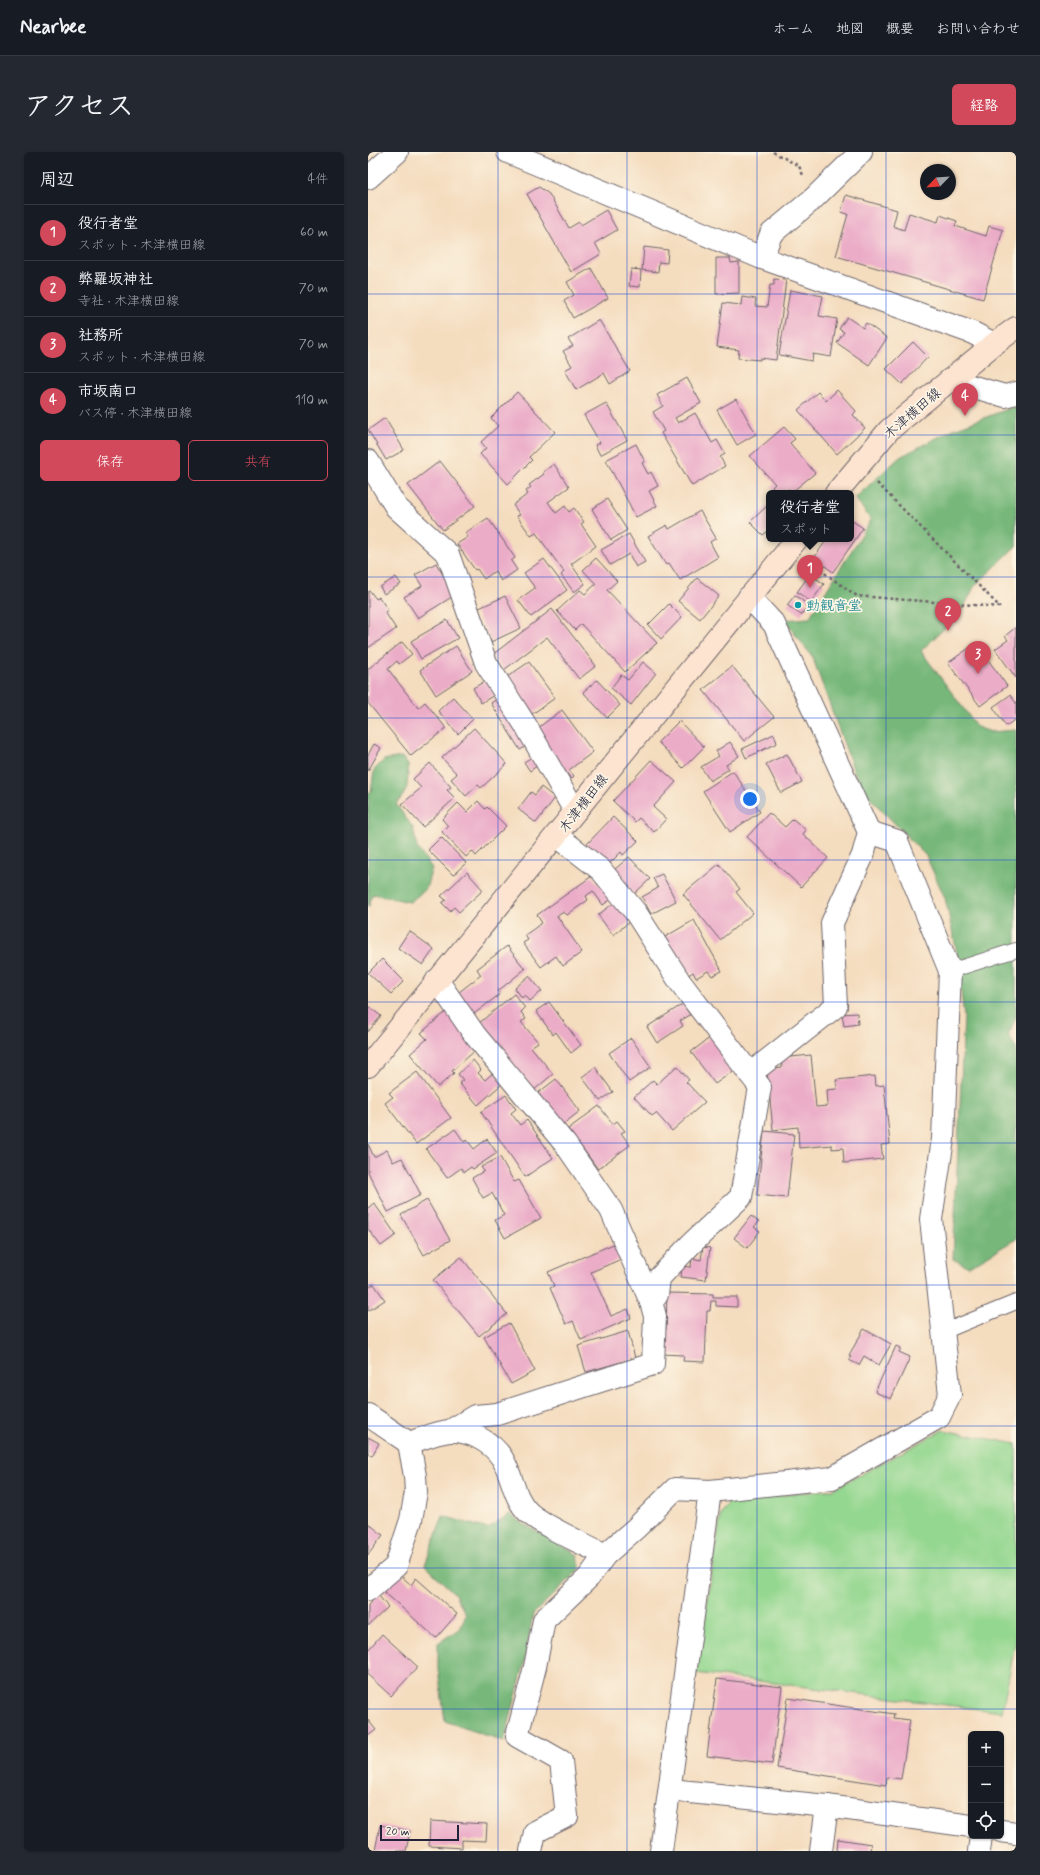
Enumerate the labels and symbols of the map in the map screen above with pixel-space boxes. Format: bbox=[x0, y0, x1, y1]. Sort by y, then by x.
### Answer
north arrow bbox=[920, 164, 956, 200]
pin: 4 bbox=[952, 383, 978, 416]
street label: 木津横田線 bbox=[880, 384, 945, 444]
pin: 1 bbox=[797, 555, 823, 588]
place label: 動観音堂 bbox=[806, 597, 862, 615]
pin: 2 bbox=[935, 598, 961, 631]
marker: 動観音堂 bbox=[793, 600, 803, 610]
pin: 3 bbox=[965, 641, 991, 674]
street label: 木津横田線 bbox=[555, 770, 612, 837]
your location bbox=[740, 789, 760, 809]
scale bar bbox=[380, 1823, 459, 1842]

